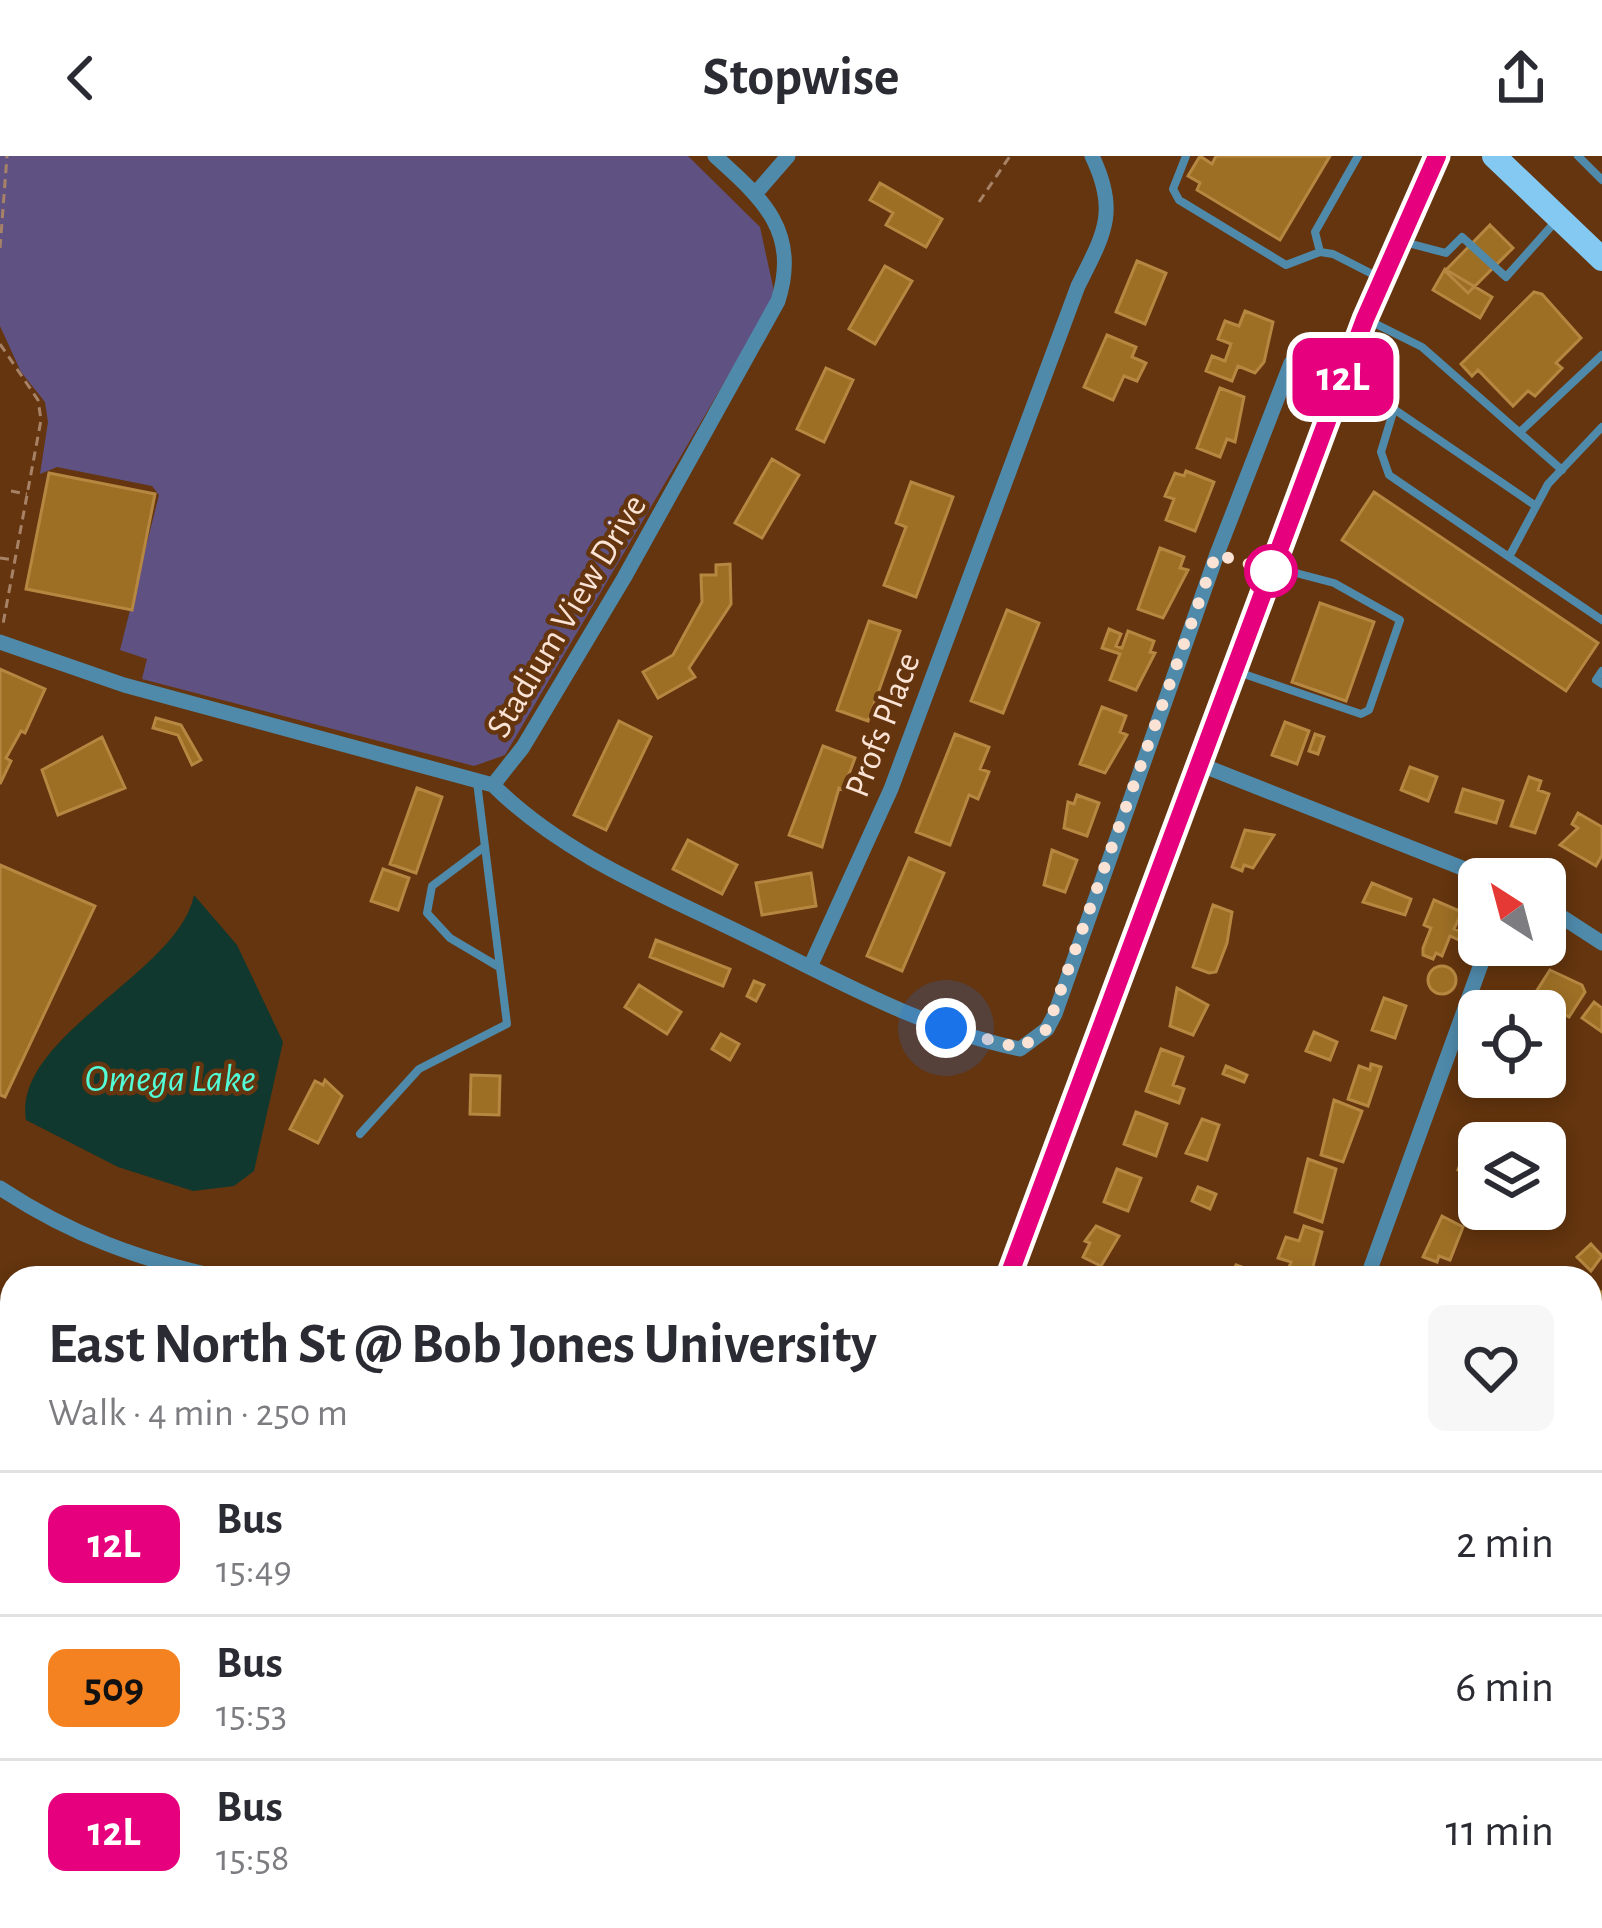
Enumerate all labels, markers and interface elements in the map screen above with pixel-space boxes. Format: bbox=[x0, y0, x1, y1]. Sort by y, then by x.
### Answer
icon: back bbox=[48, 45, 114, 111]
icon: share bbox=[1488, 45, 1554, 111]
text: Stopwise bbox=[703, 51, 899, 105]
line badge: 12L bbox=[1274, 338, 1412, 416]
text: 12L bbox=[1316, 356, 1370, 398]
street label: Stadium View Drive bbox=[480, 489, 653, 744]
unlabelled marker bbox=[1246, 546, 1296, 596]
street label: Profs Place bbox=[839, 647, 927, 802]
north arrow bbox=[1458, 858, 1566, 966]
map controls bbox=[1458, 858, 1566, 1230]
button: locate bbox=[1458, 990, 1566, 1098]
your location bbox=[916, 998, 976, 1058]
water label: Omega Lake bbox=[84, 1060, 256, 1099]
button: layers bbox=[1458, 1122, 1566, 1230]
button: heart bbox=[1428, 1305, 1554, 1431]
text: East North St @ Bob Jones University bbox=[48, 1316, 877, 1373]
text: Walk · 4 min · 250 m bbox=[48, 1394, 348, 1433]
text: Bus bbox=[216, 1497, 283, 1542]
text: 2 min bbox=[1456, 1521, 1554, 1566]
text: 12L bbox=[87, 1523, 141, 1565]
text: 15:49 bbox=[216, 1551, 292, 1590]
text: Bus bbox=[216, 1641, 283, 1686]
text: 6 min bbox=[1455, 1665, 1554, 1710]
text: 509 bbox=[84, 1667, 144, 1709]
text: 15:53 bbox=[216, 1695, 287, 1734]
text: Bus bbox=[216, 1785, 283, 1830]
text: 11 min bbox=[1446, 1809, 1554, 1854]
text: 12L bbox=[87, 1811, 141, 1853]
text: 15:58 bbox=[216, 1839, 289, 1878]

